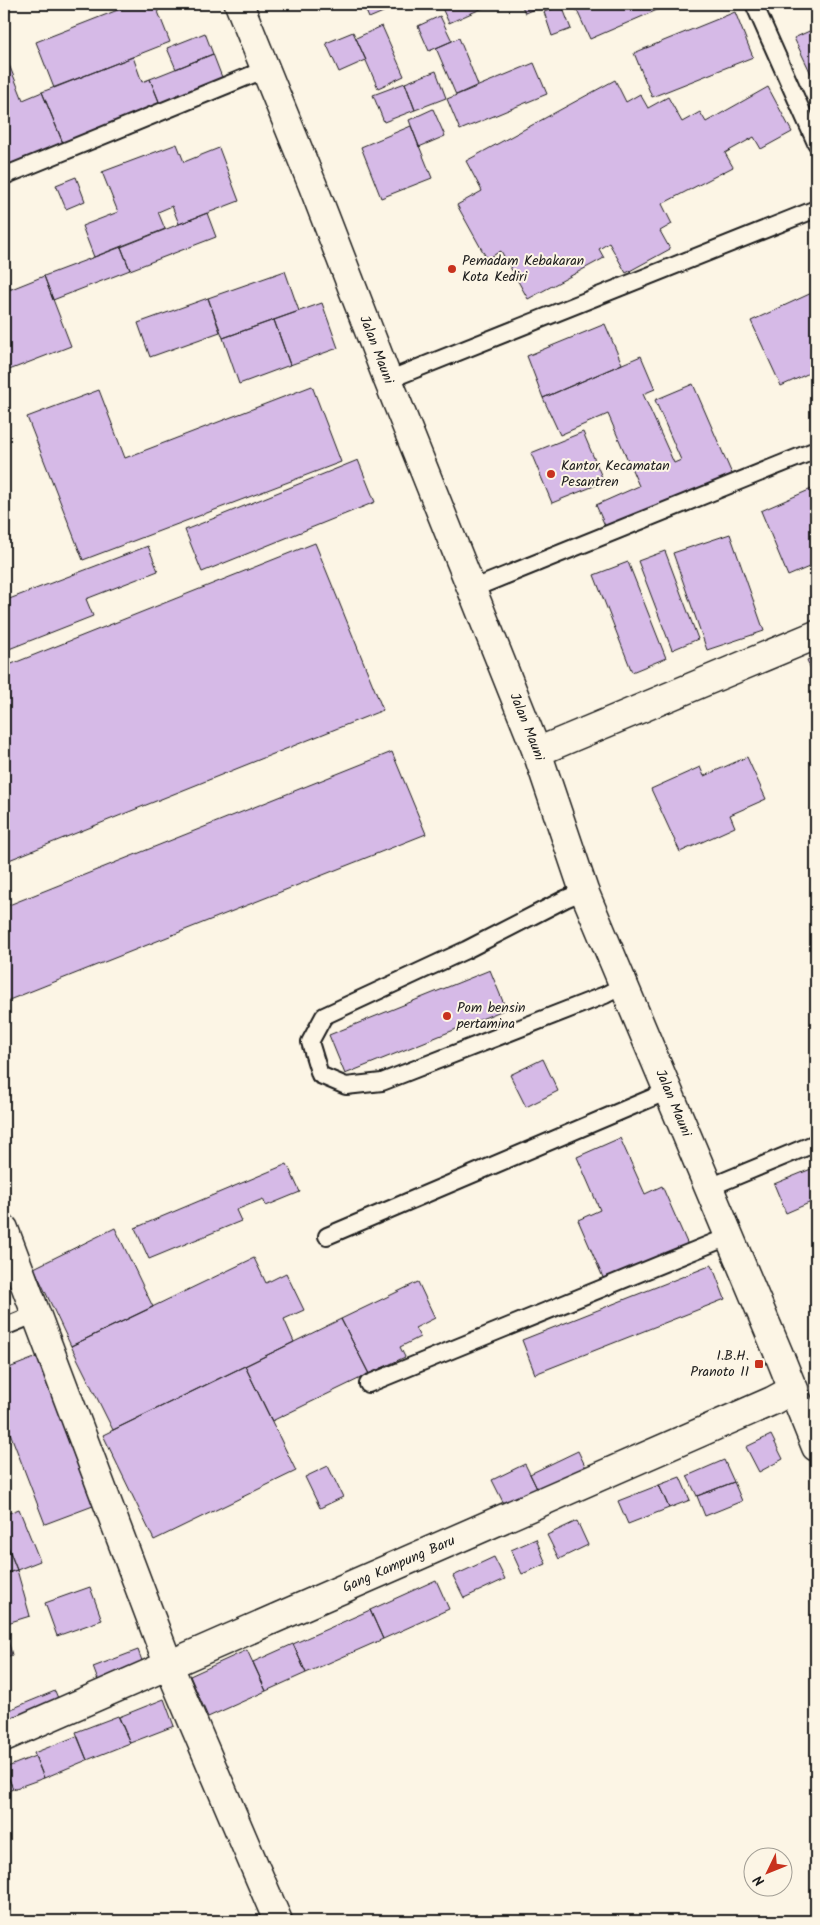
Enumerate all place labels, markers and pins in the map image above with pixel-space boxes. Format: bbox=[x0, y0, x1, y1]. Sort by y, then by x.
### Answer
place label: Pemadam Kebakaran Kota Kediri bbox=[462, 250, 584, 288]
marker: Pemadam Kebakaran Kota Kediri bbox=[446, 263, 458, 275]
place label: Kantor Kecamatan Pesantren bbox=[561, 455, 670, 493]
marker: Kantor Kecamatan Pesantren bbox=[545, 468, 557, 480]
place label: Pom bensin pertamina bbox=[456, 997, 526, 1035]
marker: Pom bensin pertamina bbox=[441, 1010, 453, 1022]
place label: I.B.H. Pranoto II bbox=[690, 1345, 749, 1383]
marker: I.B.H. Pranoto II bbox=[753, 1358, 765, 1370]

